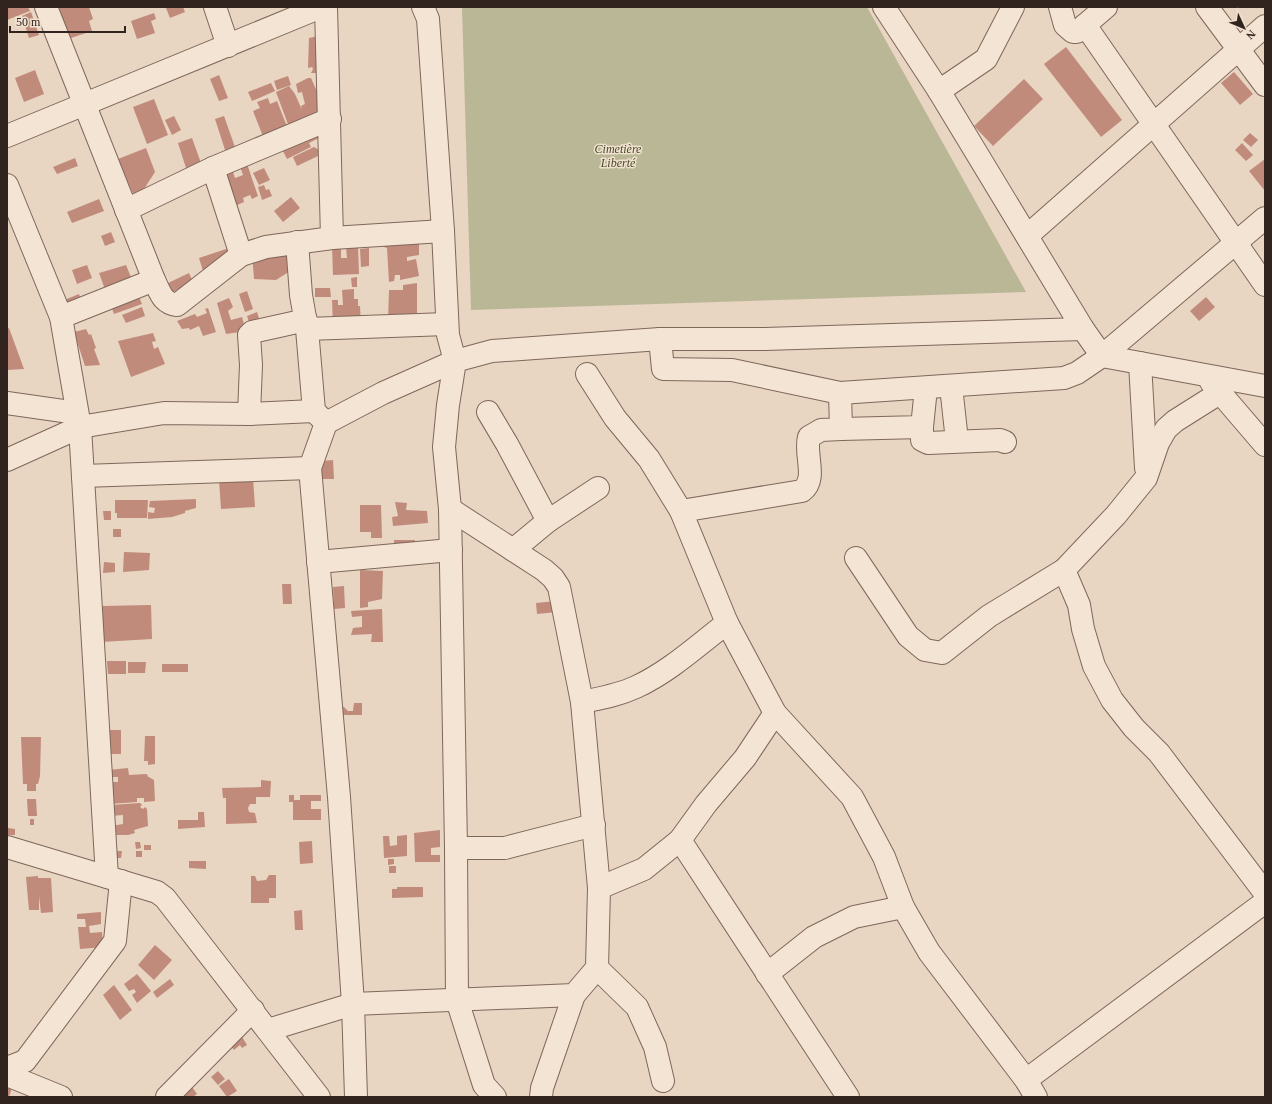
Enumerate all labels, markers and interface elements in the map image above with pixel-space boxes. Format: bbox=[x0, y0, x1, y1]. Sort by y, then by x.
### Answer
scale bar bbox=[10, 8, 125, 34]
north arrow bbox=[1224, 8, 1264, 48]
text: 50 m bbox=[16, 15, 41, 29]
text: N bbox=[1244, 28, 1258, 42]
park label: Cimetière Liberté bbox=[595, 142, 642, 170]

